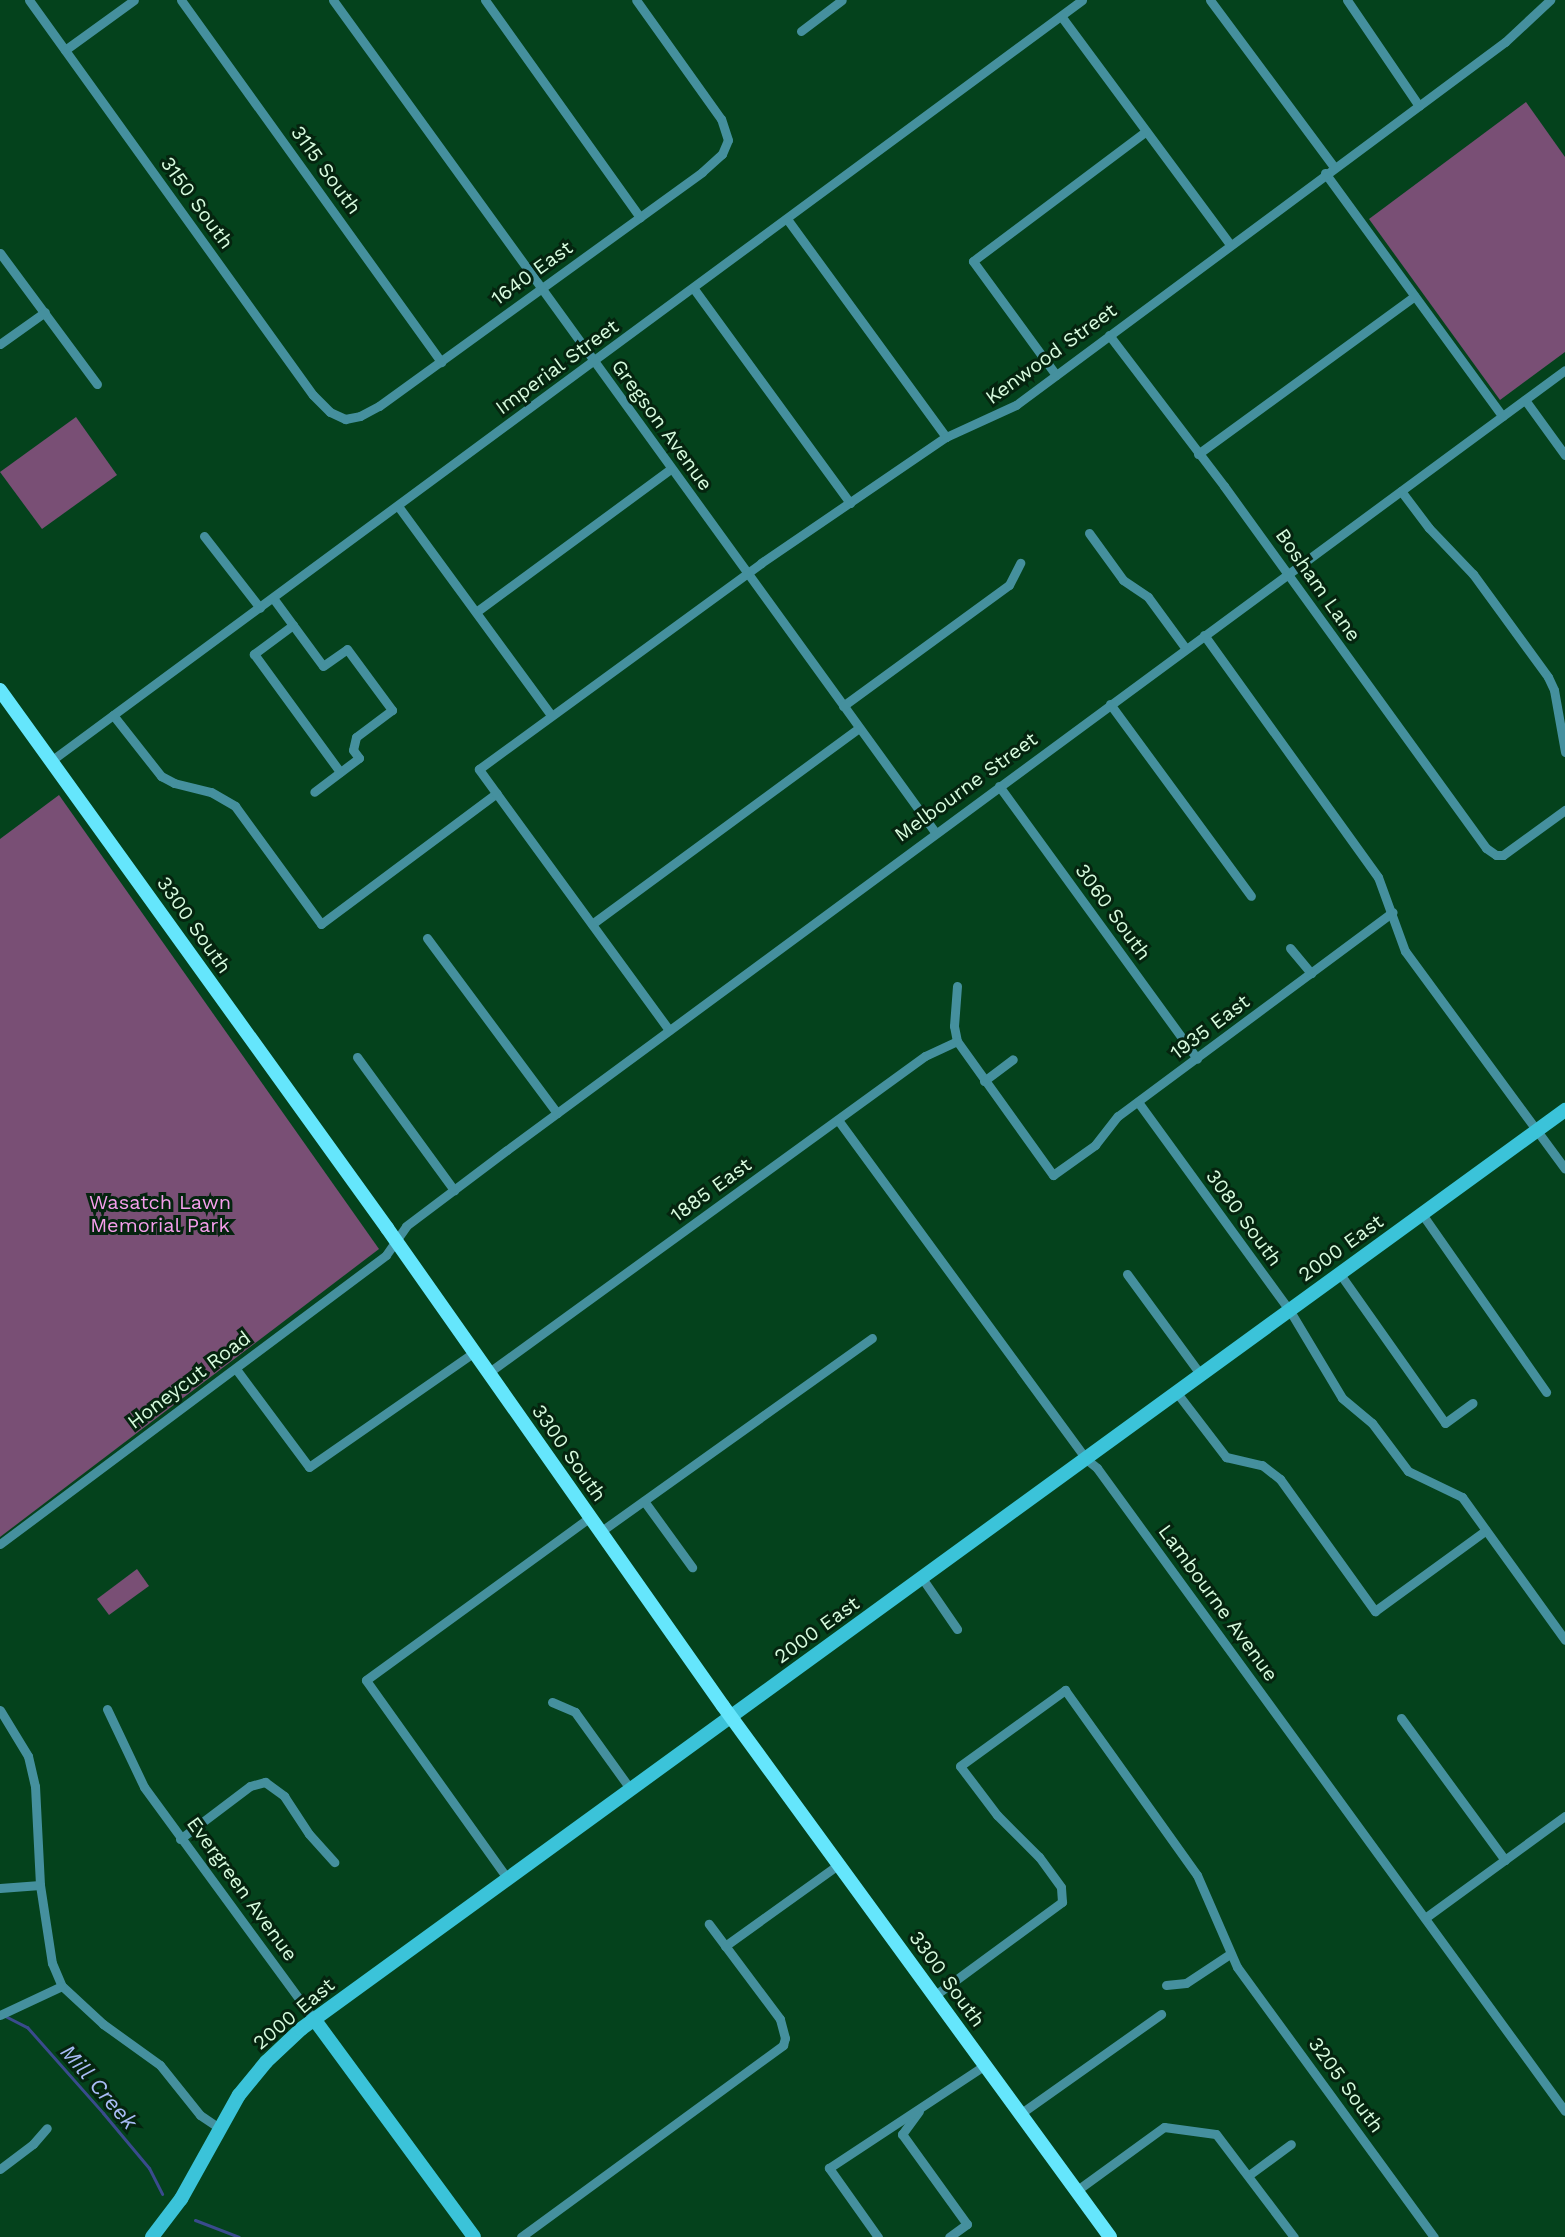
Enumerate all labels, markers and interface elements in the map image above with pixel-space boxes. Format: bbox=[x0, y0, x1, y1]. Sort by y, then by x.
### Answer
street label: 3115 South bbox=[286, 121, 366, 219]
street label: 3150 South bbox=[155, 152, 239, 254]
street label: 1640 East bbox=[487, 236, 577, 310]
street label: Kenwood Street bbox=[981, 298, 1121, 410]
street label: Imperial Street bbox=[491, 314, 623, 420]
street label: Gregson Avenue bbox=[606, 354, 718, 496]
street label: Bosham Lane bbox=[1270, 524, 1366, 646]
street label: Melbourne Street bbox=[890, 727, 1042, 847]
street label: 3060 South bbox=[1070, 859, 1156, 965]
street label: 3300 South bbox=[152, 872, 236, 978]
street label: 1935 East bbox=[1166, 989, 1254, 1065]
street label: 1885 East bbox=[666, 1153, 756, 1227]
street label: 3080 South bbox=[1201, 1165, 1287, 1271]
park label: Wasatch Lawn Memorial Park bbox=[89, 1191, 231, 1238]
street label: 2000 East bbox=[1294, 1209, 1388, 1287]
street label: Honeycut Road bbox=[123, 1326, 255, 1434]
street label: 3300 South bbox=[527, 1400, 611, 1506]
street label: Lambourne Avenue bbox=[1153, 1520, 1283, 1686]
street label: 2000 East bbox=[770, 1591, 864, 1669]
street label: Evergreen Avenue bbox=[181, 1812, 303, 1966]
street label: 3300 South bbox=[904, 1926, 990, 2032]
street label: 2000 East bbox=[248, 1973, 340, 2055]
street label: 3205 South bbox=[1303, 2033, 1389, 2137]
water label: Mill Creek bbox=[55, 2039, 143, 2135]

